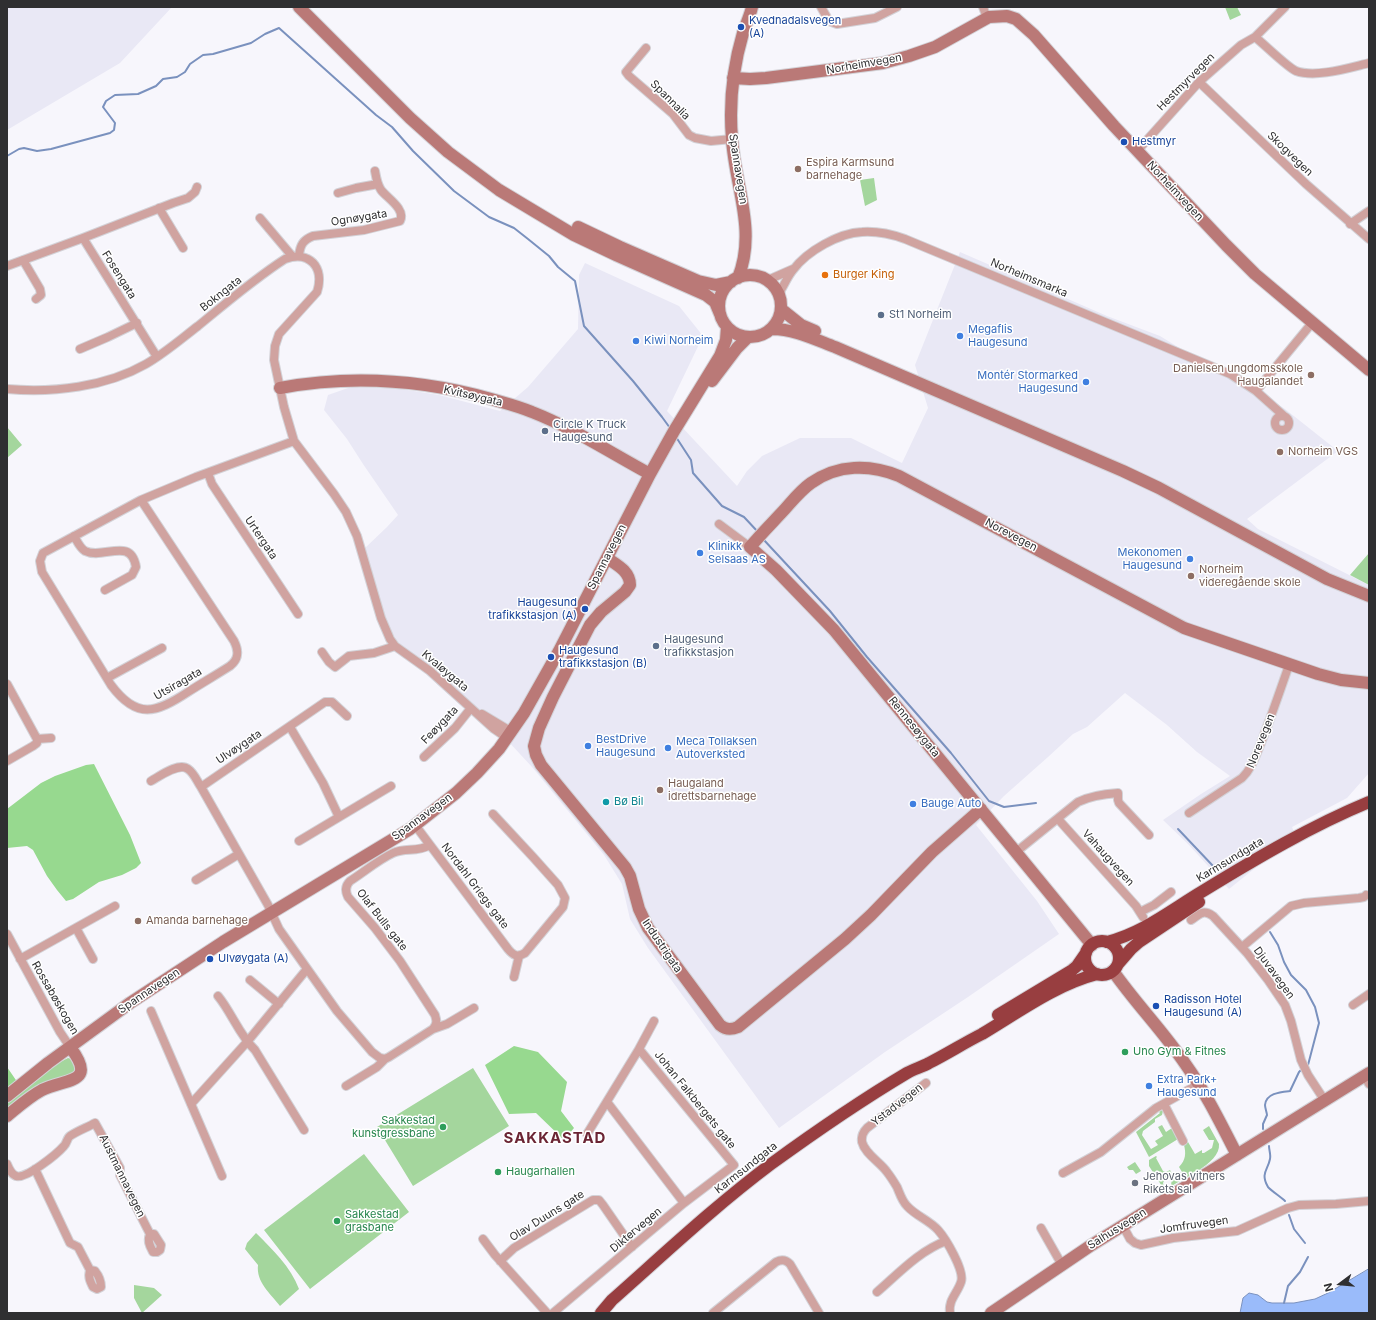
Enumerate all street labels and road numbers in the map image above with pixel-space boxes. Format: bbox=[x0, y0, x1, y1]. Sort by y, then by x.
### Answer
street label: Hestmyrvegen bbox=[1154, 50, 1218, 114]
street label: Norheimvegen bbox=[825, 51, 903, 77]
street label: Spannalia bbox=[647, 77, 693, 123]
street label: Skogvegen bbox=[1264, 129, 1316, 179]
street label: Spannavegen bbox=[726, 133, 750, 205]
street label: Norheimvegen bbox=[1144, 159, 1206, 223]
street label: Ognøygata bbox=[330, 207, 388, 229]
street label: Fosengata bbox=[99, 249, 139, 301]
street label: Norheimsmarka bbox=[988, 256, 1070, 300]
street label: Bokngata bbox=[198, 274, 244, 314]
street label: Kvitsøygata bbox=[442, 383, 504, 409]
street label: Urtergata bbox=[242, 514, 280, 562]
street label: Norevegen bbox=[983, 516, 1039, 554]
street label: Spannavegen bbox=[585, 522, 629, 592]
street label: Kvaløygata bbox=[419, 648, 471, 694]
street label: Utsiragata bbox=[152, 665, 204, 703]
street label: Rennesøygata bbox=[886, 694, 942, 760]
street label: Feøygata bbox=[419, 703, 461, 747]
street label: Norevegen bbox=[1244, 712, 1278, 770]
street label: Ulvøygata bbox=[214, 727, 264, 767]
street label: Spannavegen bbox=[389, 791, 455, 843]
street label: Vahaugvegen bbox=[1079, 827, 1137, 889]
street label: Karmsundgata bbox=[1194, 835, 1266, 885]
street label: Nordahl Griegs gate bbox=[438, 840, 512, 932]
street label: Olaf Bulls gate bbox=[354, 886, 410, 954]
street label: Industrigata bbox=[639, 917, 685, 975]
street label: Djuvavegen bbox=[1251, 944, 1297, 1002]
street label: Rossabøskogen bbox=[29, 959, 81, 1037]
street label: Spannavegen bbox=[116, 966, 182, 1016]
street label: Johan Falkbergets gate bbox=[652, 1049, 738, 1151]
street label: Ystadvegen bbox=[869, 1081, 925, 1129]
street label: Austmannavegen bbox=[96, 1132, 148, 1220]
street label: Karmsundgata bbox=[712, 1139, 780, 1197]
street label: Olav Duuns gate bbox=[507, 1188, 587, 1244]
street label: Diktervegen bbox=[608, 1205, 664, 1255]
street label: Salhusvegen bbox=[1085, 1206, 1149, 1252]
street label: Jomfruvegen bbox=[1159, 1214, 1229, 1236]

